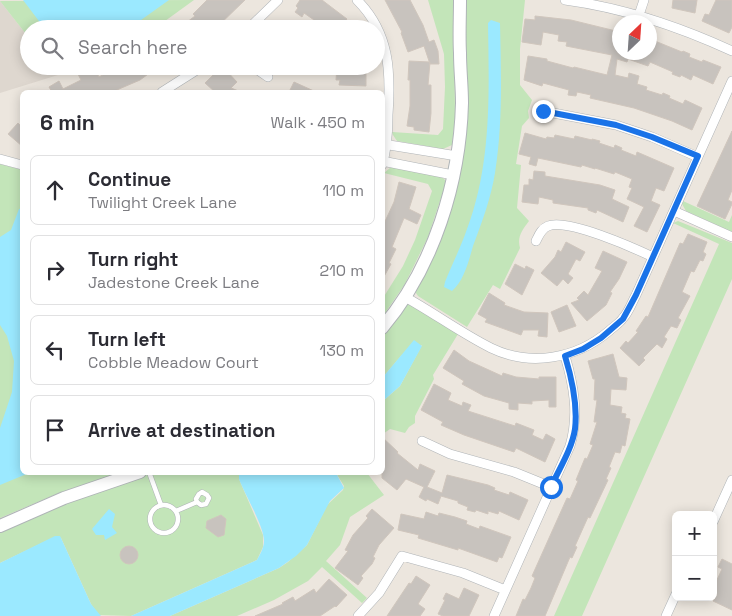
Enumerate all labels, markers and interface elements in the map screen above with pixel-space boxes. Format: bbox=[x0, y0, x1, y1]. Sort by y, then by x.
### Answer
north arrow bbox=[612, 15, 657, 60]
search box bbox=[20, 20, 385, 75]
icon: search bbox=[38, 34, 66, 62]
text: Search here bbox=[78, 35, 188, 60]
route end bbox=[532, 100, 555, 123]
text: 6 min bbox=[40, 109, 95, 136]
text: Walk · 450 m bbox=[271, 112, 365, 133]
text: Continue bbox=[88, 167, 171, 192]
icon: ahead bbox=[41, 176, 69, 204]
text: 110 m bbox=[322, 180, 364, 201]
text: Twilight Creek Lane bbox=[88, 192, 237, 213]
text: Turn right bbox=[88, 247, 178, 272]
icon: right bbox=[41, 256, 69, 284]
text: 210 m bbox=[320, 260, 364, 281]
text: Jadestone Creek Lane bbox=[88, 272, 259, 293]
text: Turn left bbox=[88, 327, 166, 352]
icon: left bbox=[41, 336, 69, 364]
text: 130 m bbox=[320, 340, 364, 361]
text: Cobble Meadow Court bbox=[88, 352, 259, 373]
icon: arrive bbox=[41, 416, 69, 444]
text: Arrive at destination bbox=[88, 418, 276, 443]
route start bbox=[540, 476, 563, 499]
map controls bbox=[672, 511, 717, 601]
button: + bbox=[672, 511, 717, 556]
button: − bbox=[672, 556, 717, 601]

